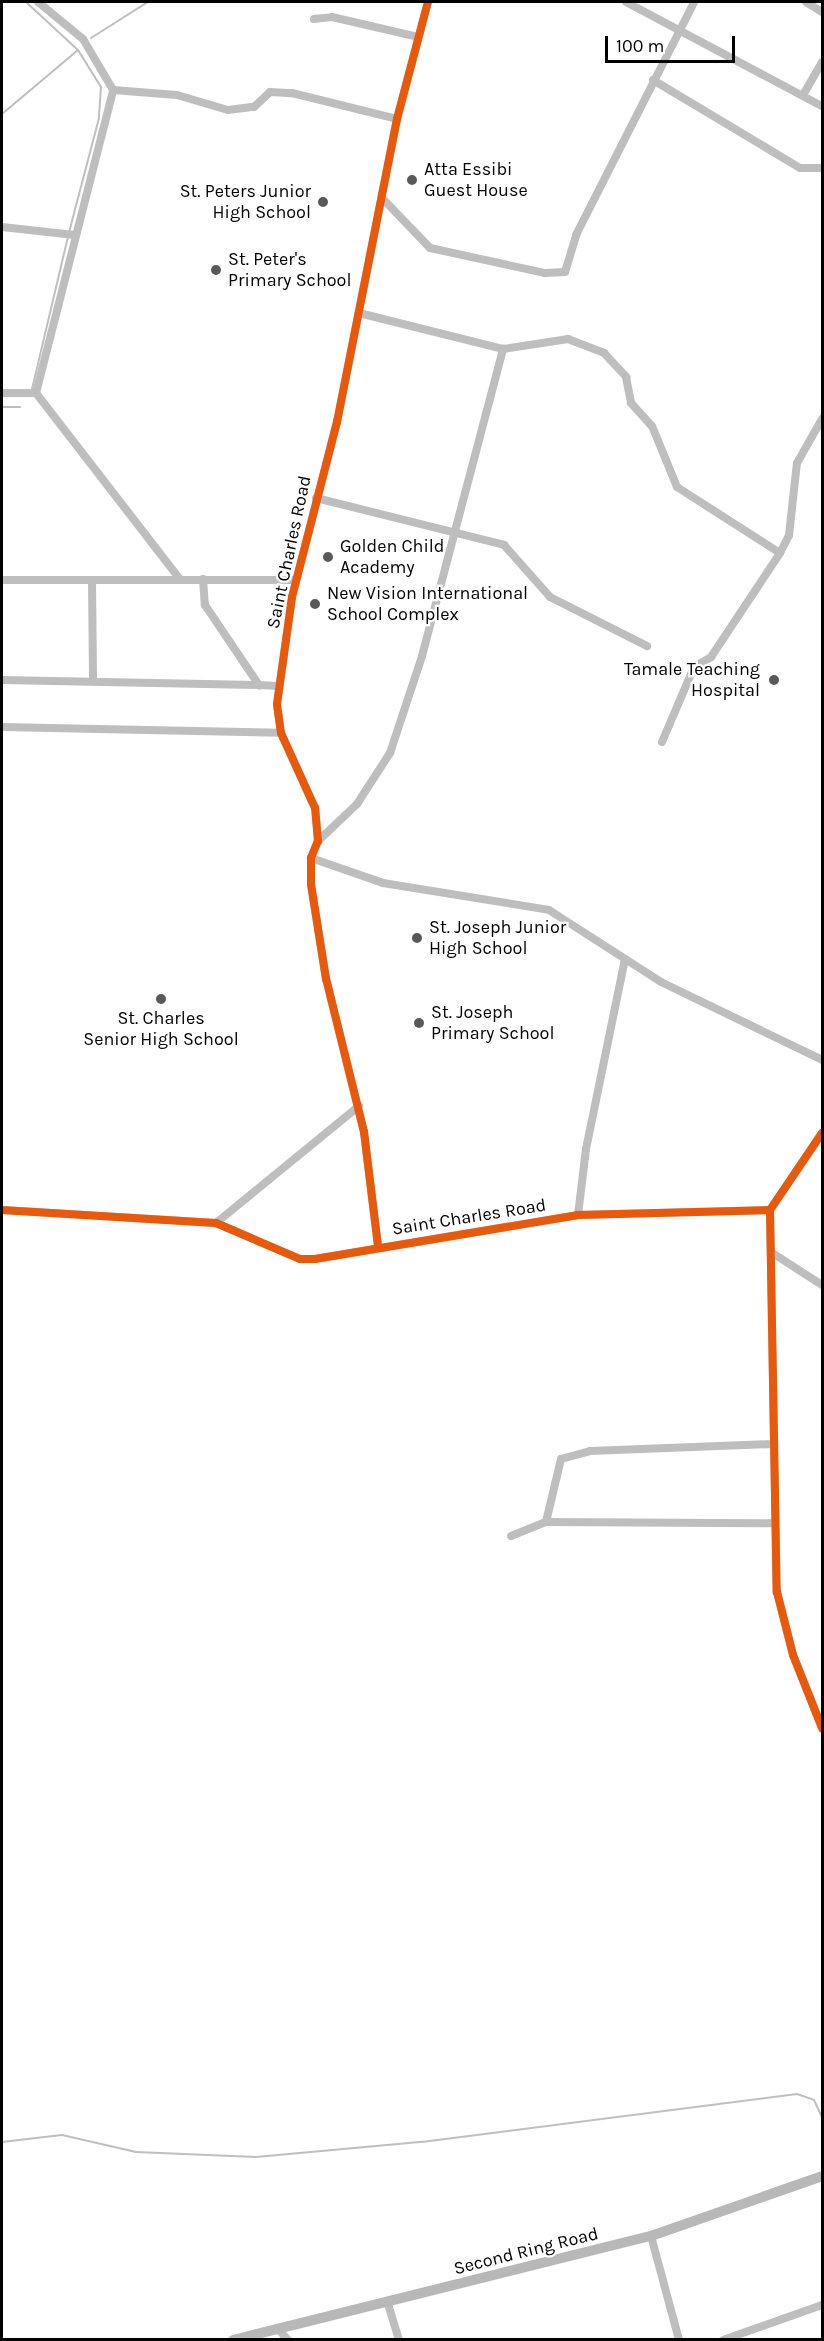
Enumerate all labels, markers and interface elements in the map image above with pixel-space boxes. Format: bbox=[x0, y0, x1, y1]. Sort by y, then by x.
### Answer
scale bar bbox=[608, 24, 738, 62]
text: 100 m bbox=[616, 35, 664, 57]
place label: Atta Essibi Guest House bbox=[424, 159, 528, 201]
marker: Atta Essibi Guest House bbox=[405, 173, 419, 187]
place label: St. Peters Junior High School bbox=[180, 181, 311, 224]
marker: St. Peters Junior High School bbox=[316, 195, 330, 209]
place label: St. Peter's Primary School bbox=[228, 249, 351, 292]
marker: St. Peter's Primary School bbox=[209, 263, 223, 277]
street label: Saint Charles Road bbox=[262, 474, 316, 630]
place label: Golden Child Academy bbox=[340, 536, 444, 578]
marker: Golden Child Academy bbox=[321, 550, 335, 564]
place label: New Vision International School Complex bbox=[327, 583, 528, 626]
marker: New Vision International School Complex bbox=[308, 597, 322, 611]
place label: Tamale Teaching Hospital bbox=[624, 659, 760, 702]
marker: Tamale Teaching Hospital bbox=[765, 671, 783, 689]
place label: St. Joseph Junior High School bbox=[429, 917, 566, 960]
marker: St. Joseph Junior High School bbox=[410, 931, 424, 945]
marker: St. Charles Senior High School bbox=[154, 992, 168, 1006]
place label: St. Joseph Primary School bbox=[431, 1002, 554, 1044]
place label: St. Charles Senior High School bbox=[83, 1008, 239, 1050]
marker: St. Joseph Primary School bbox=[412, 1016, 426, 1030]
street label: Saint Charles Road bbox=[390, 1194, 548, 1240]
street label: Second Ring Road bbox=[452, 2223, 600, 2279]

